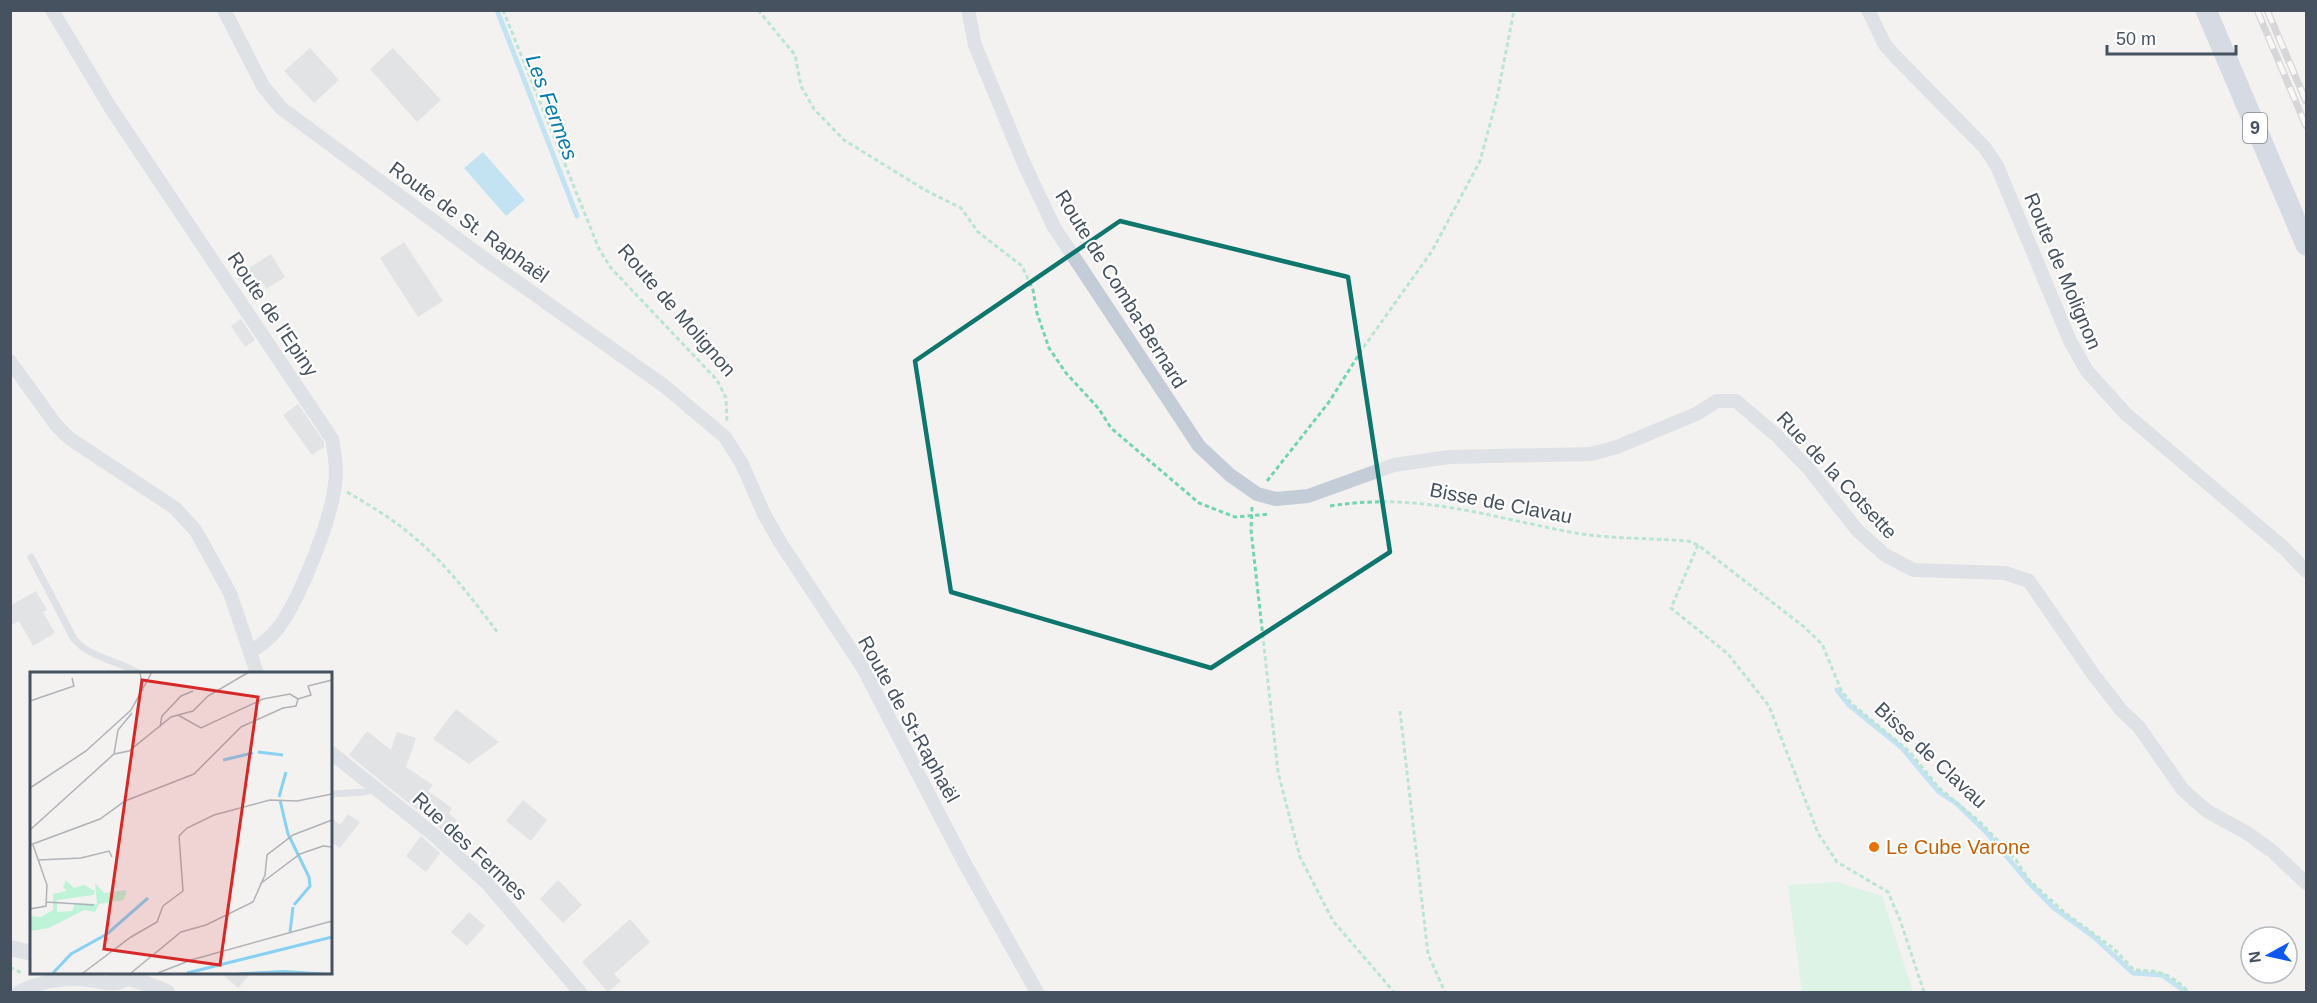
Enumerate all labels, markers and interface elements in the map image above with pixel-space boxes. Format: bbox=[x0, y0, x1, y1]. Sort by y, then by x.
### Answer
scale bar bbox=[2107, 18, 2236, 56]
text: 50 m bbox=[2116, 29, 2156, 49]
water label: Les Fermes bbox=[521, 51, 583, 163]
road number: 9 bbox=[2243, 113, 2267, 143]
street label: Route de St. Raphaël bbox=[385, 157, 553, 287]
street label: Route de Comba-Bernard bbox=[1051, 186, 1191, 392]
street label: Route de Molignon bbox=[2020, 189, 2106, 353]
street label: Route de Molignon bbox=[614, 239, 740, 381]
street label: Route de l'Epiny bbox=[223, 248, 323, 380]
street label: Rue de la Cotsette bbox=[1772, 407, 1902, 543]
street label: Bisse de Clavau bbox=[1428, 478, 1574, 528]
street label: Route de St-Raphaël bbox=[854, 632, 964, 806]
inset map bbox=[30, 672, 332, 973]
street label: Bisse de Clavau bbox=[1871, 698, 1991, 812]
street label: Rue des Fermes bbox=[408, 788, 532, 904]
place label: Le Cube Varone bbox=[1886, 836, 2030, 858]
marker: Le Cube Varone bbox=[1867, 840, 1881, 854]
north arrow bbox=[2239, 925, 2299, 985]
text: N bbox=[2245, 950, 2264, 964]

